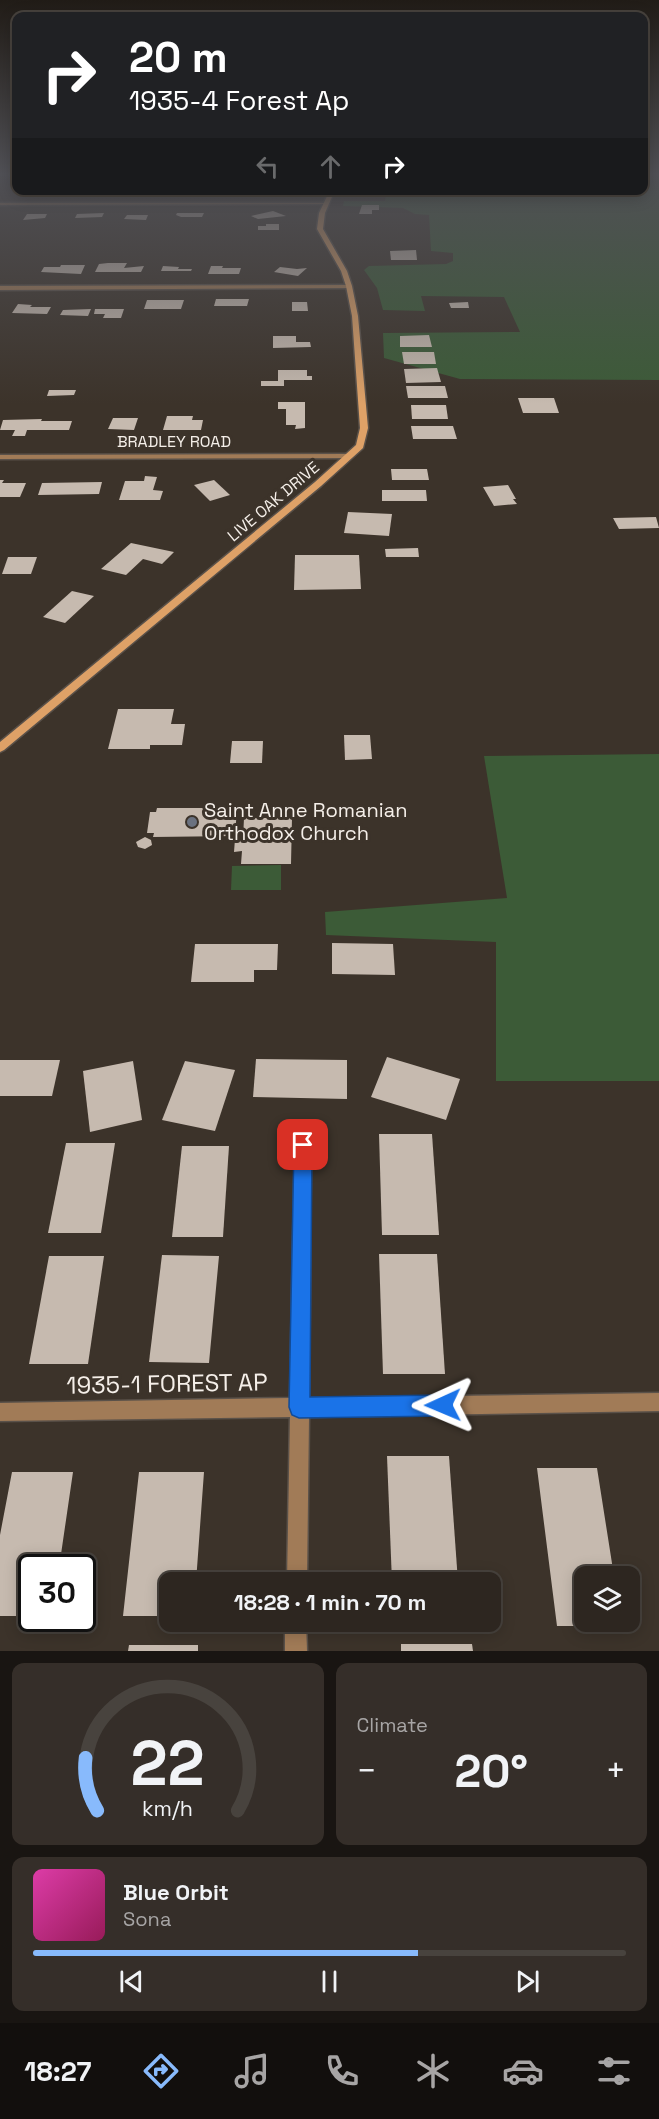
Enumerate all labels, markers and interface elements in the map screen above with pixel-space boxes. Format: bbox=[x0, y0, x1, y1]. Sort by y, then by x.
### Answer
text: 20 m bbox=[129, 31, 228, 84]
icon: right bbox=[30, 36, 108, 114]
text: 1935-4 Forest Ap bbox=[129, 83, 349, 118]
icon: left bbox=[251, 150, 284, 183]
icon: ahead bbox=[314, 150, 347, 183]
icon: right bbox=[377, 150, 410, 183]
street label: BRADLEY ROAD bbox=[117, 431, 231, 452]
street label: LIVE OAK DRIVE bbox=[223, 457, 324, 546]
place label: Saint Anne Romanian Orthodox Church bbox=[204, 797, 407, 846]
marker: Saint Anne Romanian Orthodox Church bbox=[185, 815, 199, 829]
pin bbox=[277, 1119, 328, 1170]
icon: arrive bbox=[286, 1128, 319, 1161]
street label: 1935-1 FOREST AP bbox=[66, 1366, 268, 1401]
position arrow bbox=[411, 1373, 475, 1437]
speed limit sign: 30 bbox=[18, 1554, 96, 1632]
map controls bbox=[574, 1566, 640, 1632]
button: layers bbox=[574, 1566, 640, 1632]
text: 18:28 · 1 min · 70 m bbox=[234, 1588, 426, 1616]
text: Climate bbox=[357, 1712, 428, 1738]
text: 22 bbox=[131, 1724, 205, 1803]
text: 20° bbox=[454, 1743, 528, 1800]
text: − bbox=[357, 1750, 377, 1792]
text: + bbox=[606, 1750, 626, 1792]
text: km/h bbox=[142, 1795, 193, 1822]
text: Blue Orbit bbox=[123, 1878, 229, 1906]
text: Sona bbox=[123, 1906, 171, 1932]
icon: previous bbox=[115, 1965, 148, 1998]
icon: pause bbox=[313, 1965, 346, 1998]
icon: next bbox=[511, 1965, 544, 1998]
icon: directions bbox=[140, 2050, 182, 2092]
icon: music bbox=[231, 2050, 273, 2092]
icon: phone bbox=[321, 2050, 363, 2092]
icon: climate bbox=[412, 2050, 454, 2092]
icon: car bbox=[502, 2050, 544, 2092]
icon: filters bbox=[593, 2050, 635, 2092]
text: 18:27 bbox=[24, 2054, 91, 2089]

